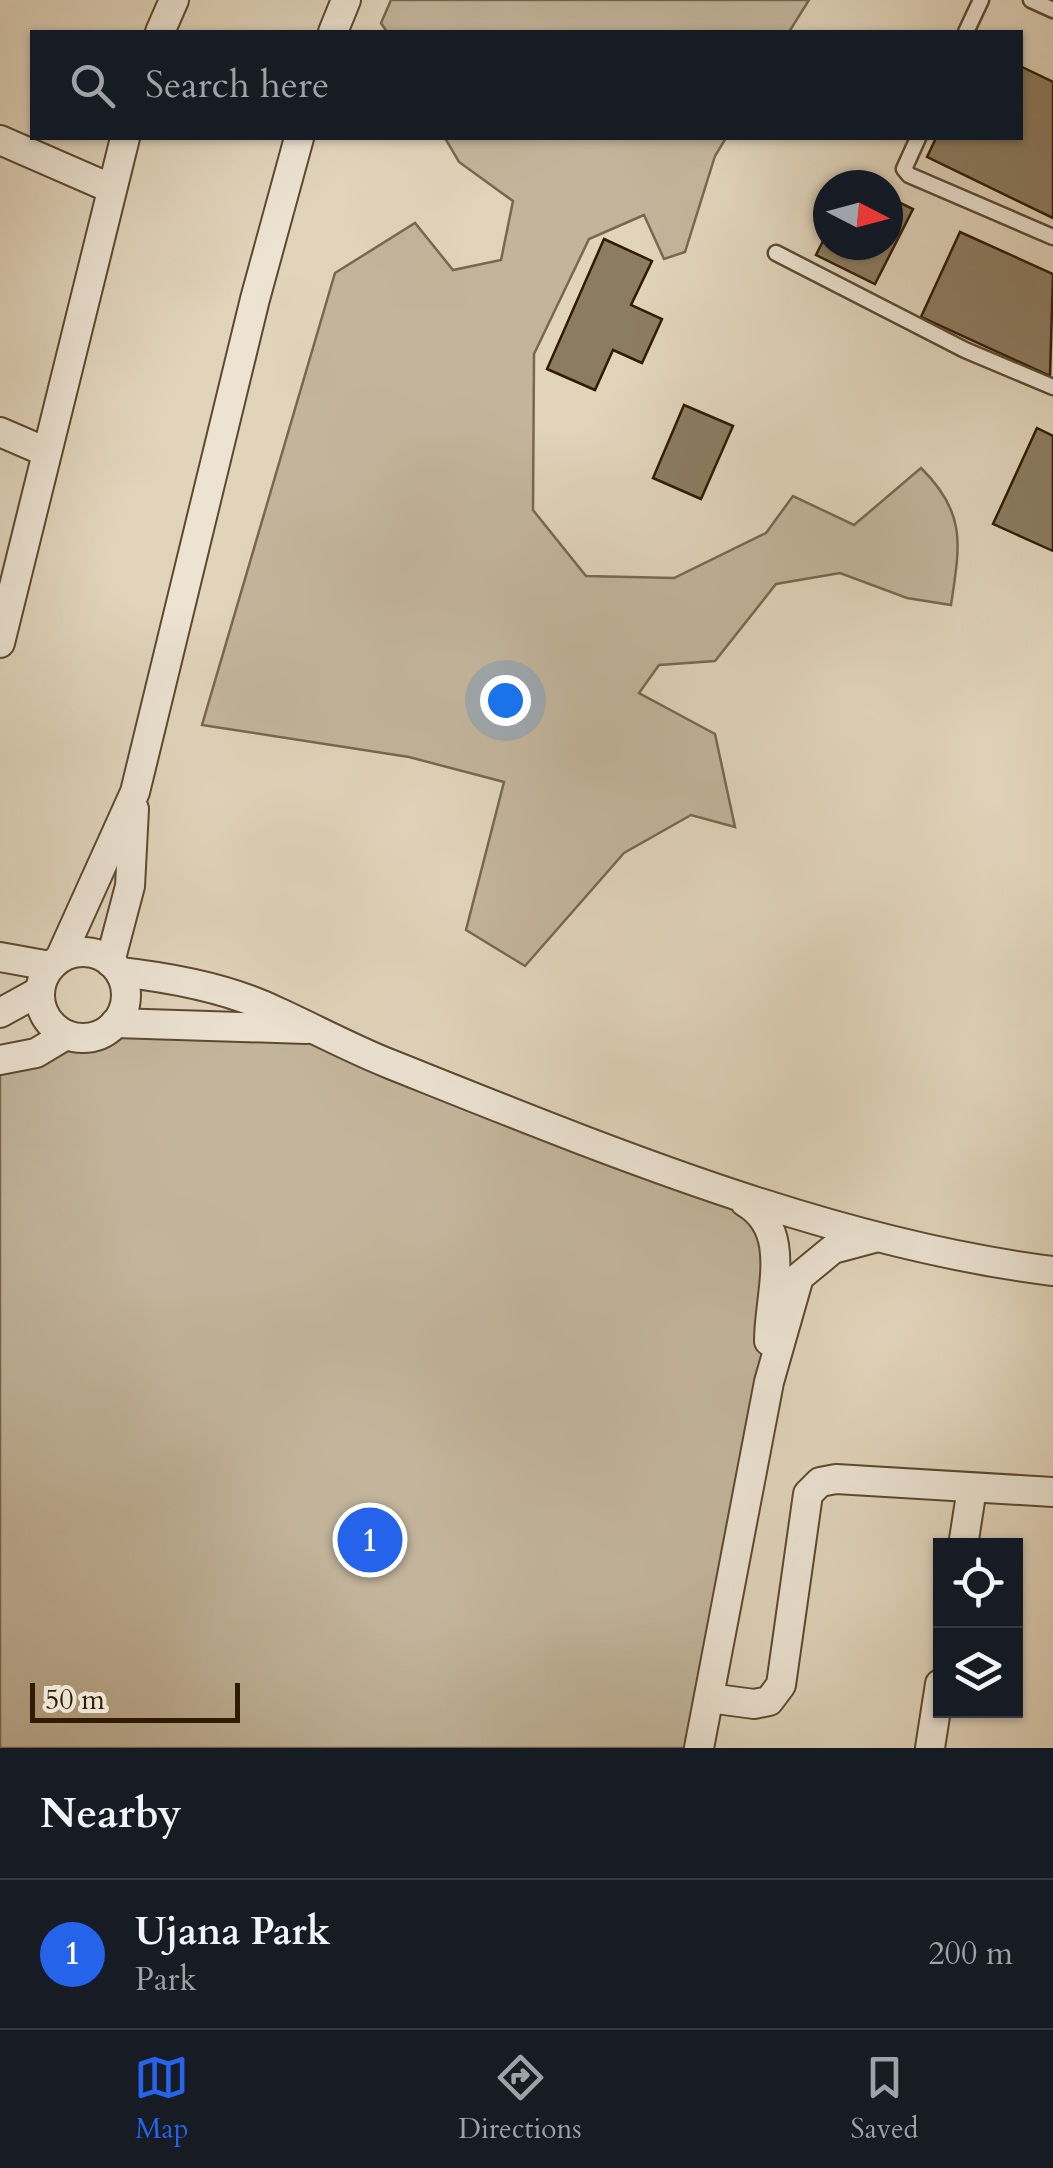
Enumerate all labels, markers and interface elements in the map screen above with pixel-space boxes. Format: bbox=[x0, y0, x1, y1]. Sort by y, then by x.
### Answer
search box bbox=[30, 30, 1023, 140]
icon: search bbox=[65, 58, 120, 113]
text: Search here bbox=[145, 59, 329, 111]
north arrow bbox=[813, 170, 903, 260]
your location bbox=[480, 675, 531, 726]
pin: 1 bbox=[338, 1502, 402, 1578]
map controls bbox=[933, 1538, 1023, 1718]
button: locate bbox=[933, 1538, 1023, 1628]
button: layers bbox=[933, 1628, 1023, 1718]
scale bar bbox=[30, 1678, 240, 1722]
text: 50 m bbox=[45, 1681, 105, 1719]
text: Nearby bbox=[40, 1785, 182, 1842]
text: Ujana Park bbox=[135, 1906, 331, 1958]
text: 1 bbox=[64, 1932, 81, 1976]
text: 200 m bbox=[928, 1932, 1013, 1976]
text: Park bbox=[135, 1958, 197, 2002]
tab: Map bbox=[134, 2050, 189, 2148]
tab: Directions bbox=[458, 2050, 582, 2148]
tab: Saved bbox=[851, 2050, 919, 2148]

